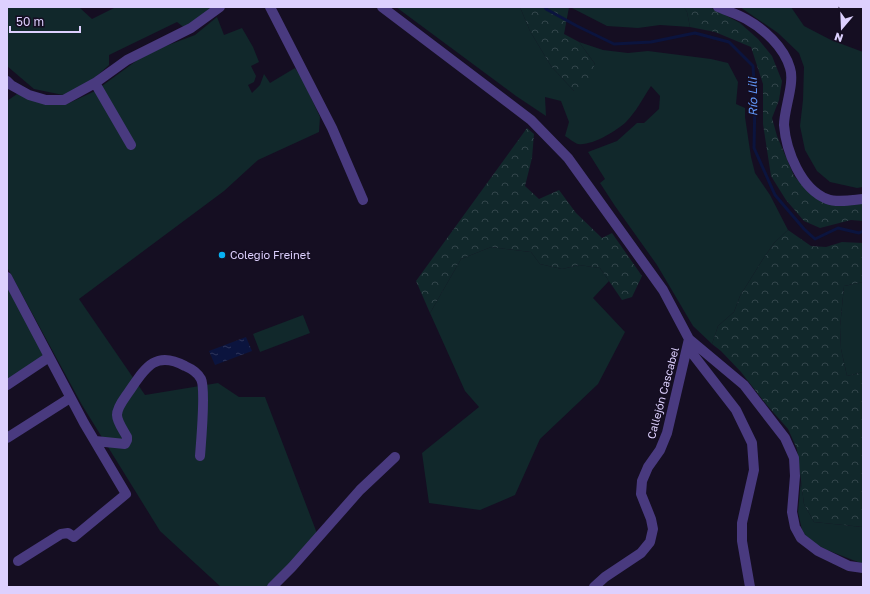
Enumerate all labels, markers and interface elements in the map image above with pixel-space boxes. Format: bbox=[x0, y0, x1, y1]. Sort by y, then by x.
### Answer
scale bar bbox=[10, 8, 80, 34]
north arrow bbox=[822, 8, 862, 48]
text: 50 m bbox=[16, 14, 44, 29]
text: N bbox=[833, 30, 845, 45]
water label: Río Lili bbox=[745, 76, 760, 116]
place label: Colegio Freinet bbox=[230, 248, 311, 261]
marker: Colegio Freinet bbox=[217, 250, 227, 260]
street label: Callejón Cascabel bbox=[644, 345, 681, 440]

